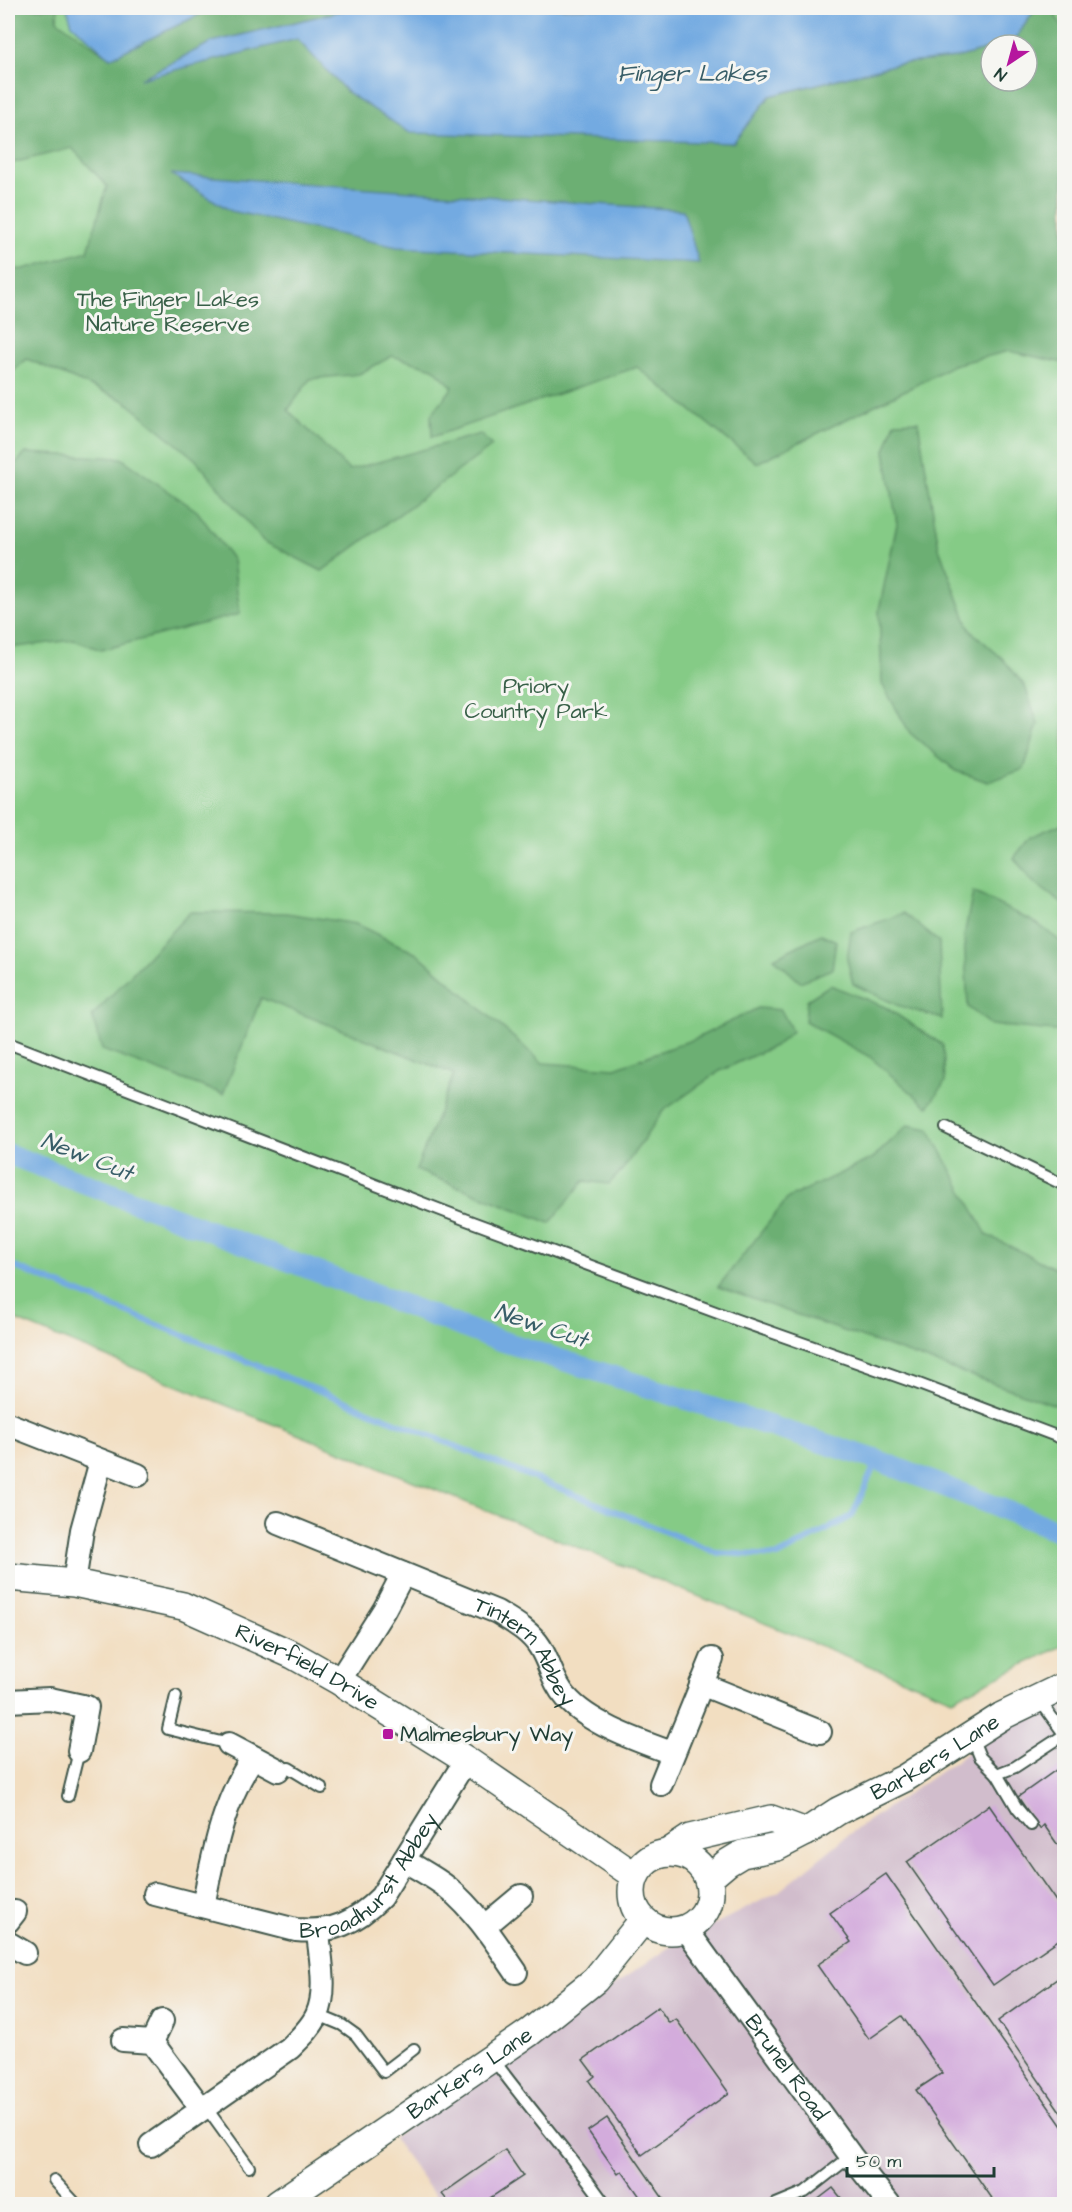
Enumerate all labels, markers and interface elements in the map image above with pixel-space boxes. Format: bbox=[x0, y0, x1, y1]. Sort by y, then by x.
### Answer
north arrow bbox=[979, 33, 1039, 93]
water label: Finger Lakes bbox=[617, 57, 768, 92]
text: N bbox=[990, 62, 1011, 86]
park label: The Finger Lakes Nature Reserve bbox=[77, 284, 259, 340]
park label: Priory Country Park bbox=[465, 671, 608, 728]
water label: New Cut bbox=[36, 1124, 140, 1191]
water label: New Cut bbox=[490, 1295, 594, 1358]
street label: Tintern Abbey bbox=[470, 1589, 583, 1714]
street label: Riverfield Drive bbox=[230, 1616, 385, 1718]
street label: Barkers Lane bbox=[865, 1706, 1005, 1808]
place label: Malmesbury Way bbox=[400, 1719, 573, 1751]
marker: Malmesbury Way bbox=[381, 1727, 395, 1741]
street label: Broadhurst Abbey bbox=[299, 1807, 446, 1946]
street label: Brunel Road bbox=[737, 2008, 836, 2127]
street label: Barkers Lane bbox=[401, 2019, 539, 2127]
scale bar bbox=[847, 2140, 994, 2178]
text: 50 m bbox=[856, 2149, 901, 2174]

